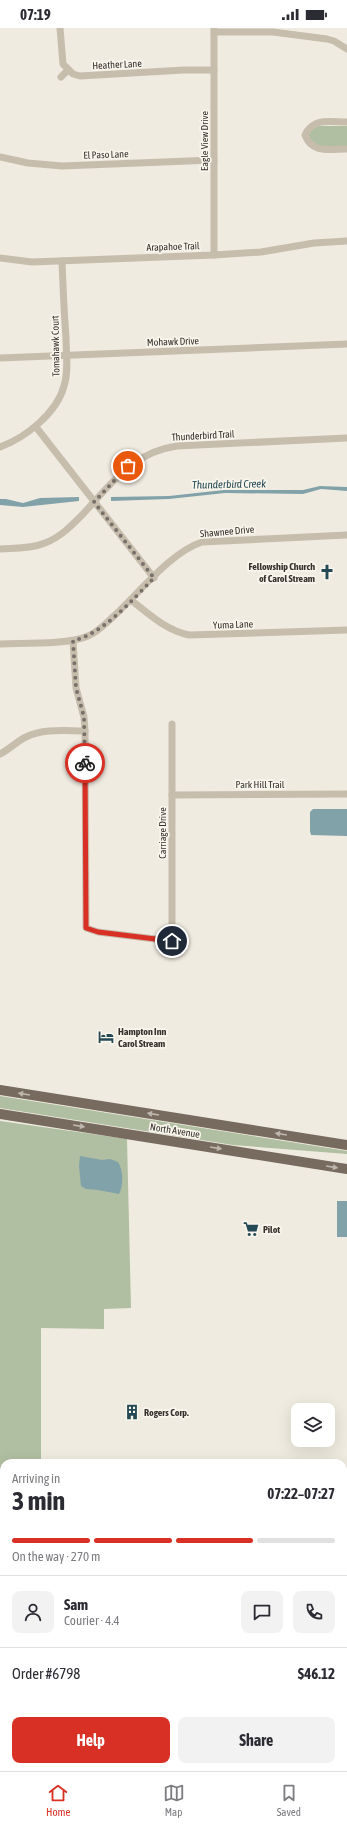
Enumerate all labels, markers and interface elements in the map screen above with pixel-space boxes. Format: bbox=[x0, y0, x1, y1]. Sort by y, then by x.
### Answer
text: 07:19 bbox=[20, 6, 51, 23]
street label: Heather Lane bbox=[92, 58, 142, 71]
street label: Eagle View Drive bbox=[199, 111, 210, 171]
street label: El Paso Lane bbox=[83, 148, 129, 161]
street label: Arapahoe Trail bbox=[146, 240, 200, 253]
street label: Tomahawk Court bbox=[49, 315, 62, 377]
street label: Mohawk Drive bbox=[147, 335, 200, 348]
street label: Thunderbird Trail bbox=[171, 428, 235, 443]
pin bbox=[111, 449, 145, 483]
icon: bag bbox=[117, 455, 139, 477]
water label: Thunderbird Creek bbox=[192, 477, 266, 491]
street label: Shawnee Drive bbox=[199, 524, 255, 539]
place label: Fellowship Church of Carol Stream bbox=[248, 561, 315, 584]
church icon: Fellowship Church of Carol Stream bbox=[318, 563, 336, 581]
street label: Yuma Lane bbox=[213, 618, 254, 631]
courier bbox=[65, 743, 105, 783]
icon: bike bbox=[74, 752, 96, 774]
street label: Park Hill Trail bbox=[236, 779, 285, 790]
street label: Carriage Drive bbox=[157, 807, 168, 859]
pin bbox=[155, 924, 189, 958]
icon: home bbox=[161, 930, 183, 952]
place label: Hampton Inn Carol Stream bbox=[118, 1026, 166, 1049]
hotel icon: Hampton Inn Carol Stream bbox=[97, 1028, 115, 1046]
one-way arrow bbox=[18, 1091, 30, 1097]
one-way arrow bbox=[147, 1111, 159, 1117]
street label: North Avenue bbox=[149, 1121, 201, 1140]
one-way arrow bbox=[73, 1123, 85, 1129]
one-way arrow bbox=[275, 1131, 287, 1137]
one-way arrow bbox=[210, 1145, 222, 1151]
one-way arrow bbox=[326, 1164, 338, 1170]
supermarket icon: Pilot bbox=[242, 1220, 260, 1238]
place label: Pilot bbox=[263, 1224, 280, 1235]
building icon: Rogers Corp. bbox=[123, 1403, 141, 1421]
map controls bbox=[291, 1403, 335, 1447]
button: layers bbox=[291, 1403, 335, 1447]
place label: Rogers Corp. bbox=[144, 1407, 189, 1418]
text: Arriving in bbox=[12, 1471, 60, 1486]
text: 07:22–07:27 bbox=[267, 1485, 335, 1502]
text: 3 min bbox=[12, 1486, 65, 1516]
text: On the way · 270 m bbox=[12, 1549, 100, 1564]
button: person bbox=[12, 1591, 54, 1633]
button: chat bbox=[241, 1591, 283, 1633]
button: phone bbox=[293, 1591, 335, 1633]
text: Sam bbox=[64, 1596, 88, 1613]
text: Courier · 4.4 bbox=[64, 1613, 120, 1628]
text: Order #6798 bbox=[12, 1665, 80, 1682]
text: $46.12 bbox=[298, 1665, 335, 1682]
button: Help bbox=[12, 1717, 170, 1763]
button: Share bbox=[178, 1717, 335, 1763]
tab: Home bbox=[46, 1782, 71, 1818]
tab: Map bbox=[163, 1782, 185, 1818]
tab: Saved bbox=[277, 1782, 301, 1818]

